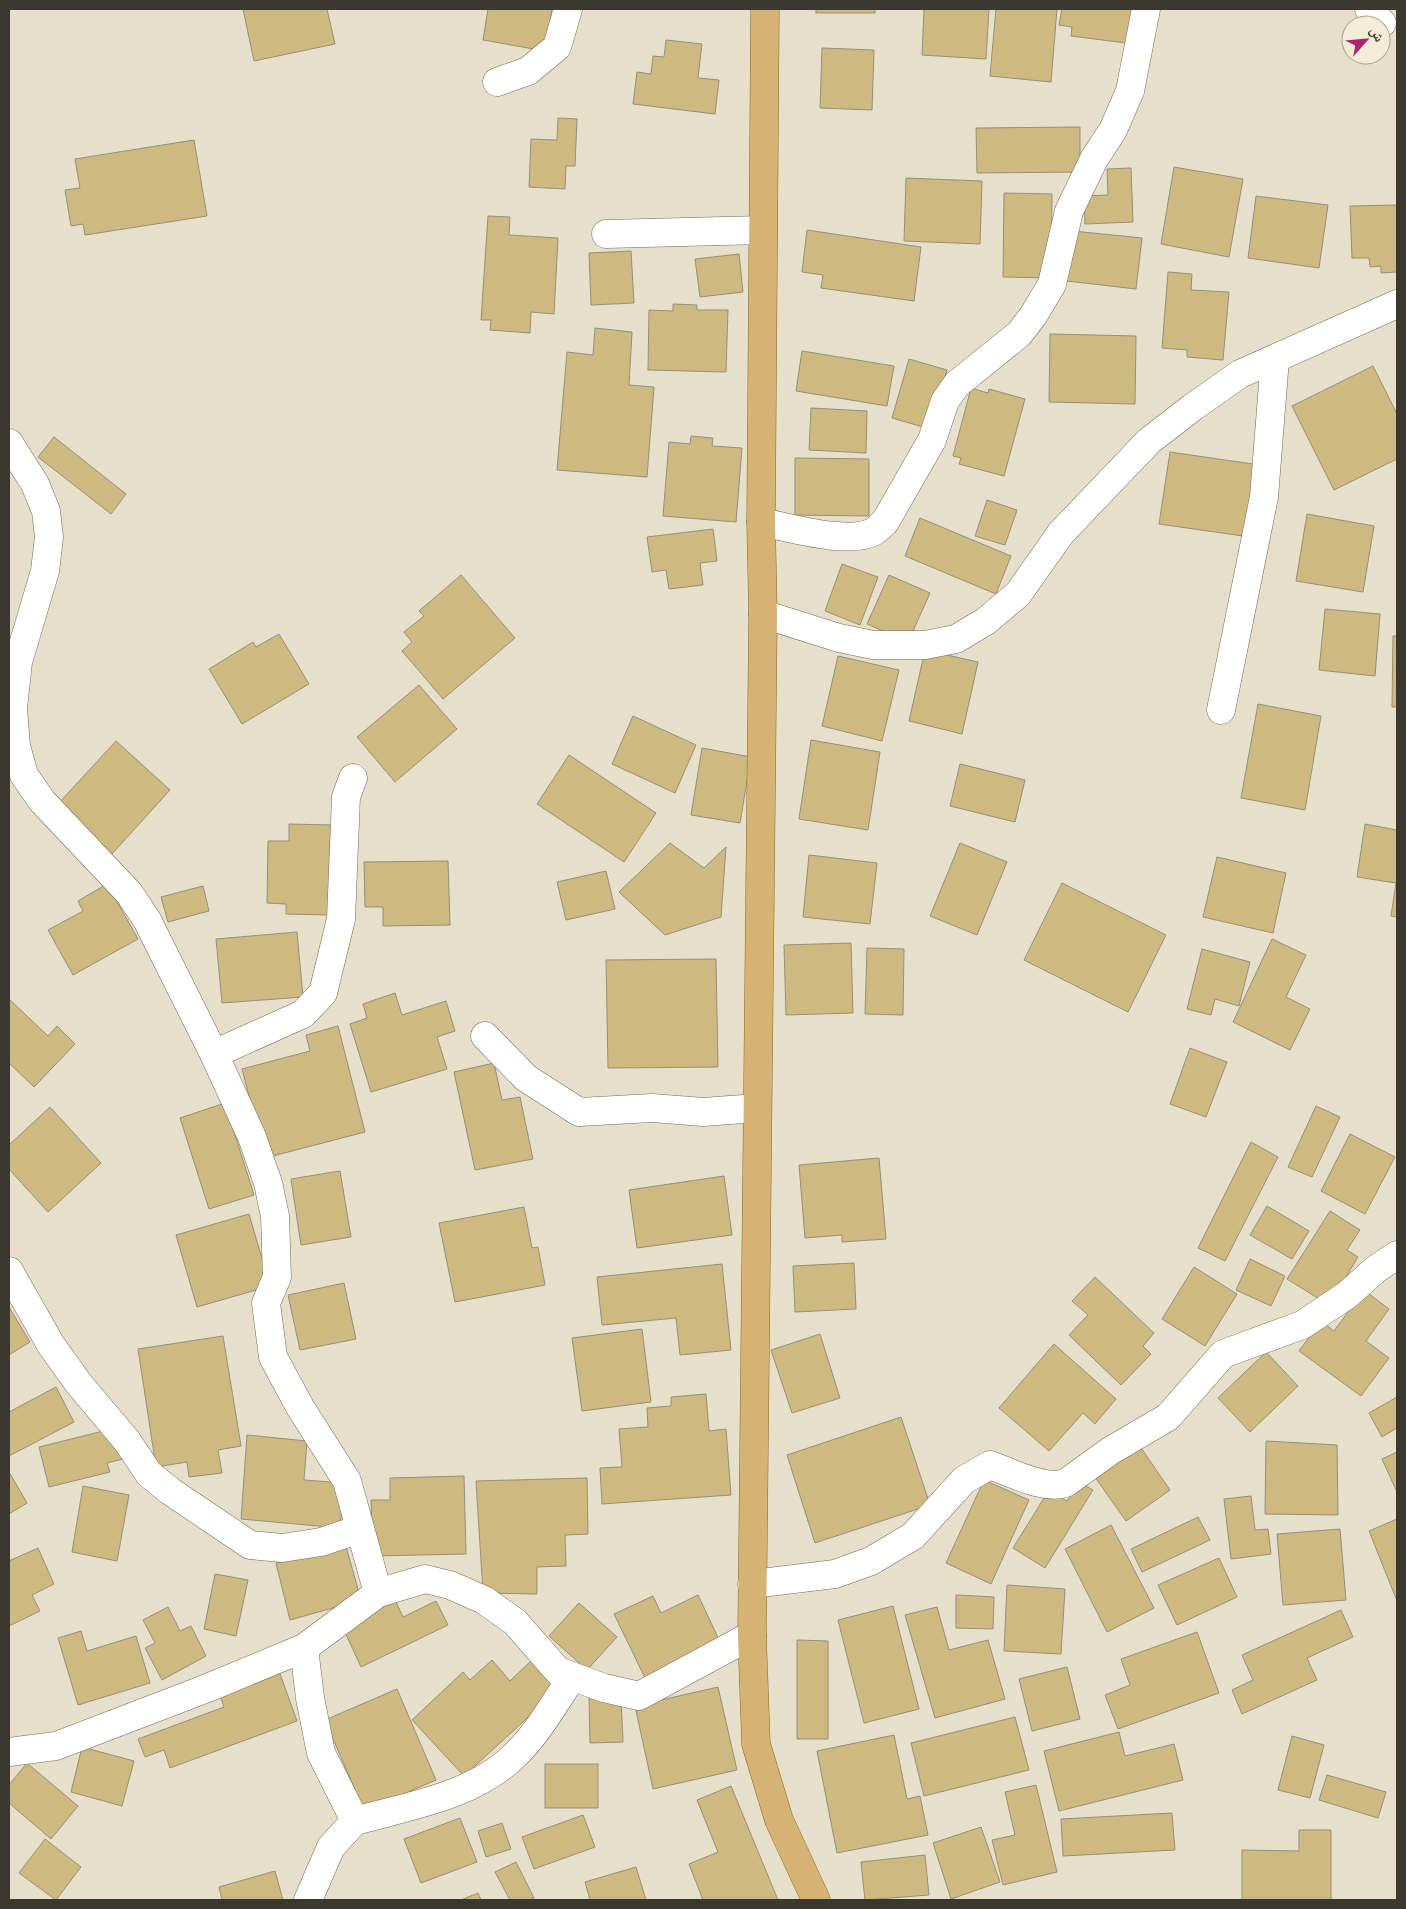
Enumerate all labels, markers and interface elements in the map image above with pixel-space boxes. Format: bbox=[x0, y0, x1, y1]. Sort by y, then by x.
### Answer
north arrow bbox=[1341, 15, 1391, 65]
text: ش bbox=[1366, 23, 1389, 45]

